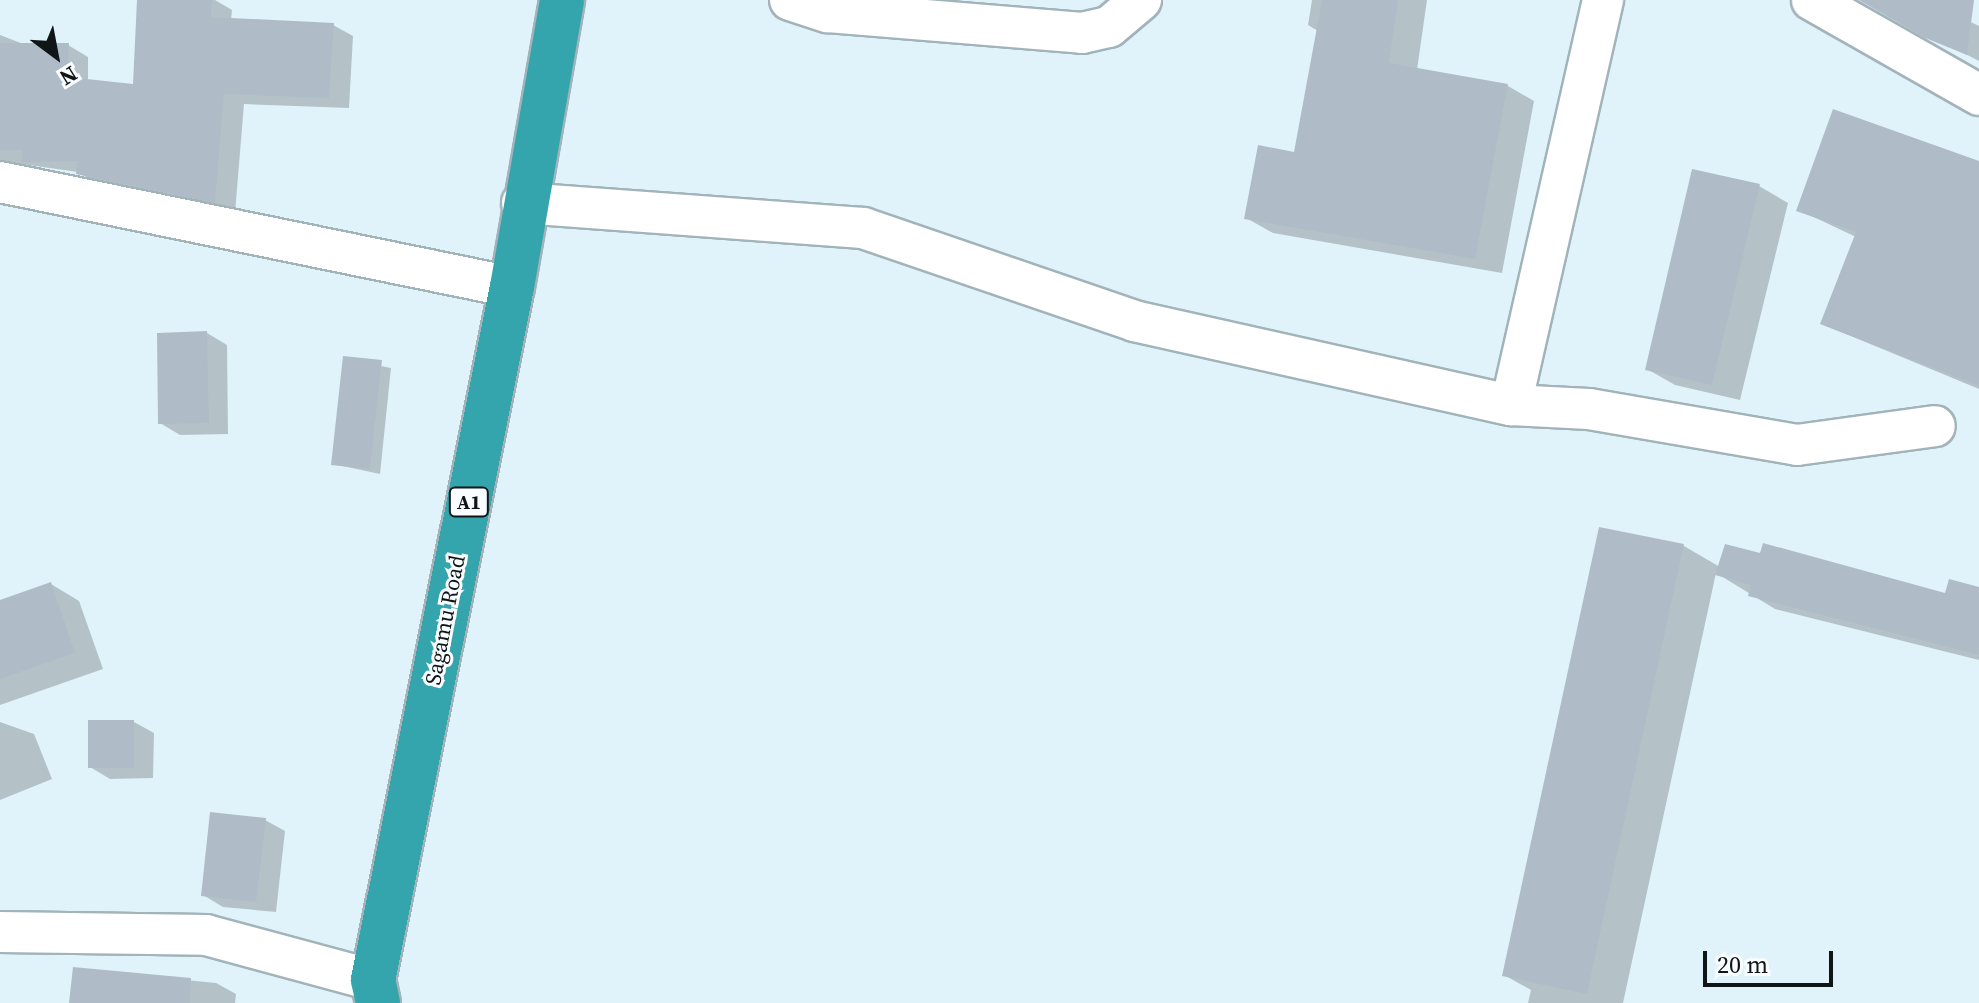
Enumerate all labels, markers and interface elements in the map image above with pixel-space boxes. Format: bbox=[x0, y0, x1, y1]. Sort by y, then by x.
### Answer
north arrow bbox=[16, 16, 96, 96]
text: N bbox=[54, 59, 83, 93]
road number: A1 bbox=[447, 486, 491, 518]
street label: Sagamu Road bbox=[419, 553, 471, 687]
scale bar bbox=[1707, 935, 1837, 985]
text: 20 m bbox=[1717, 948, 1768, 981]

